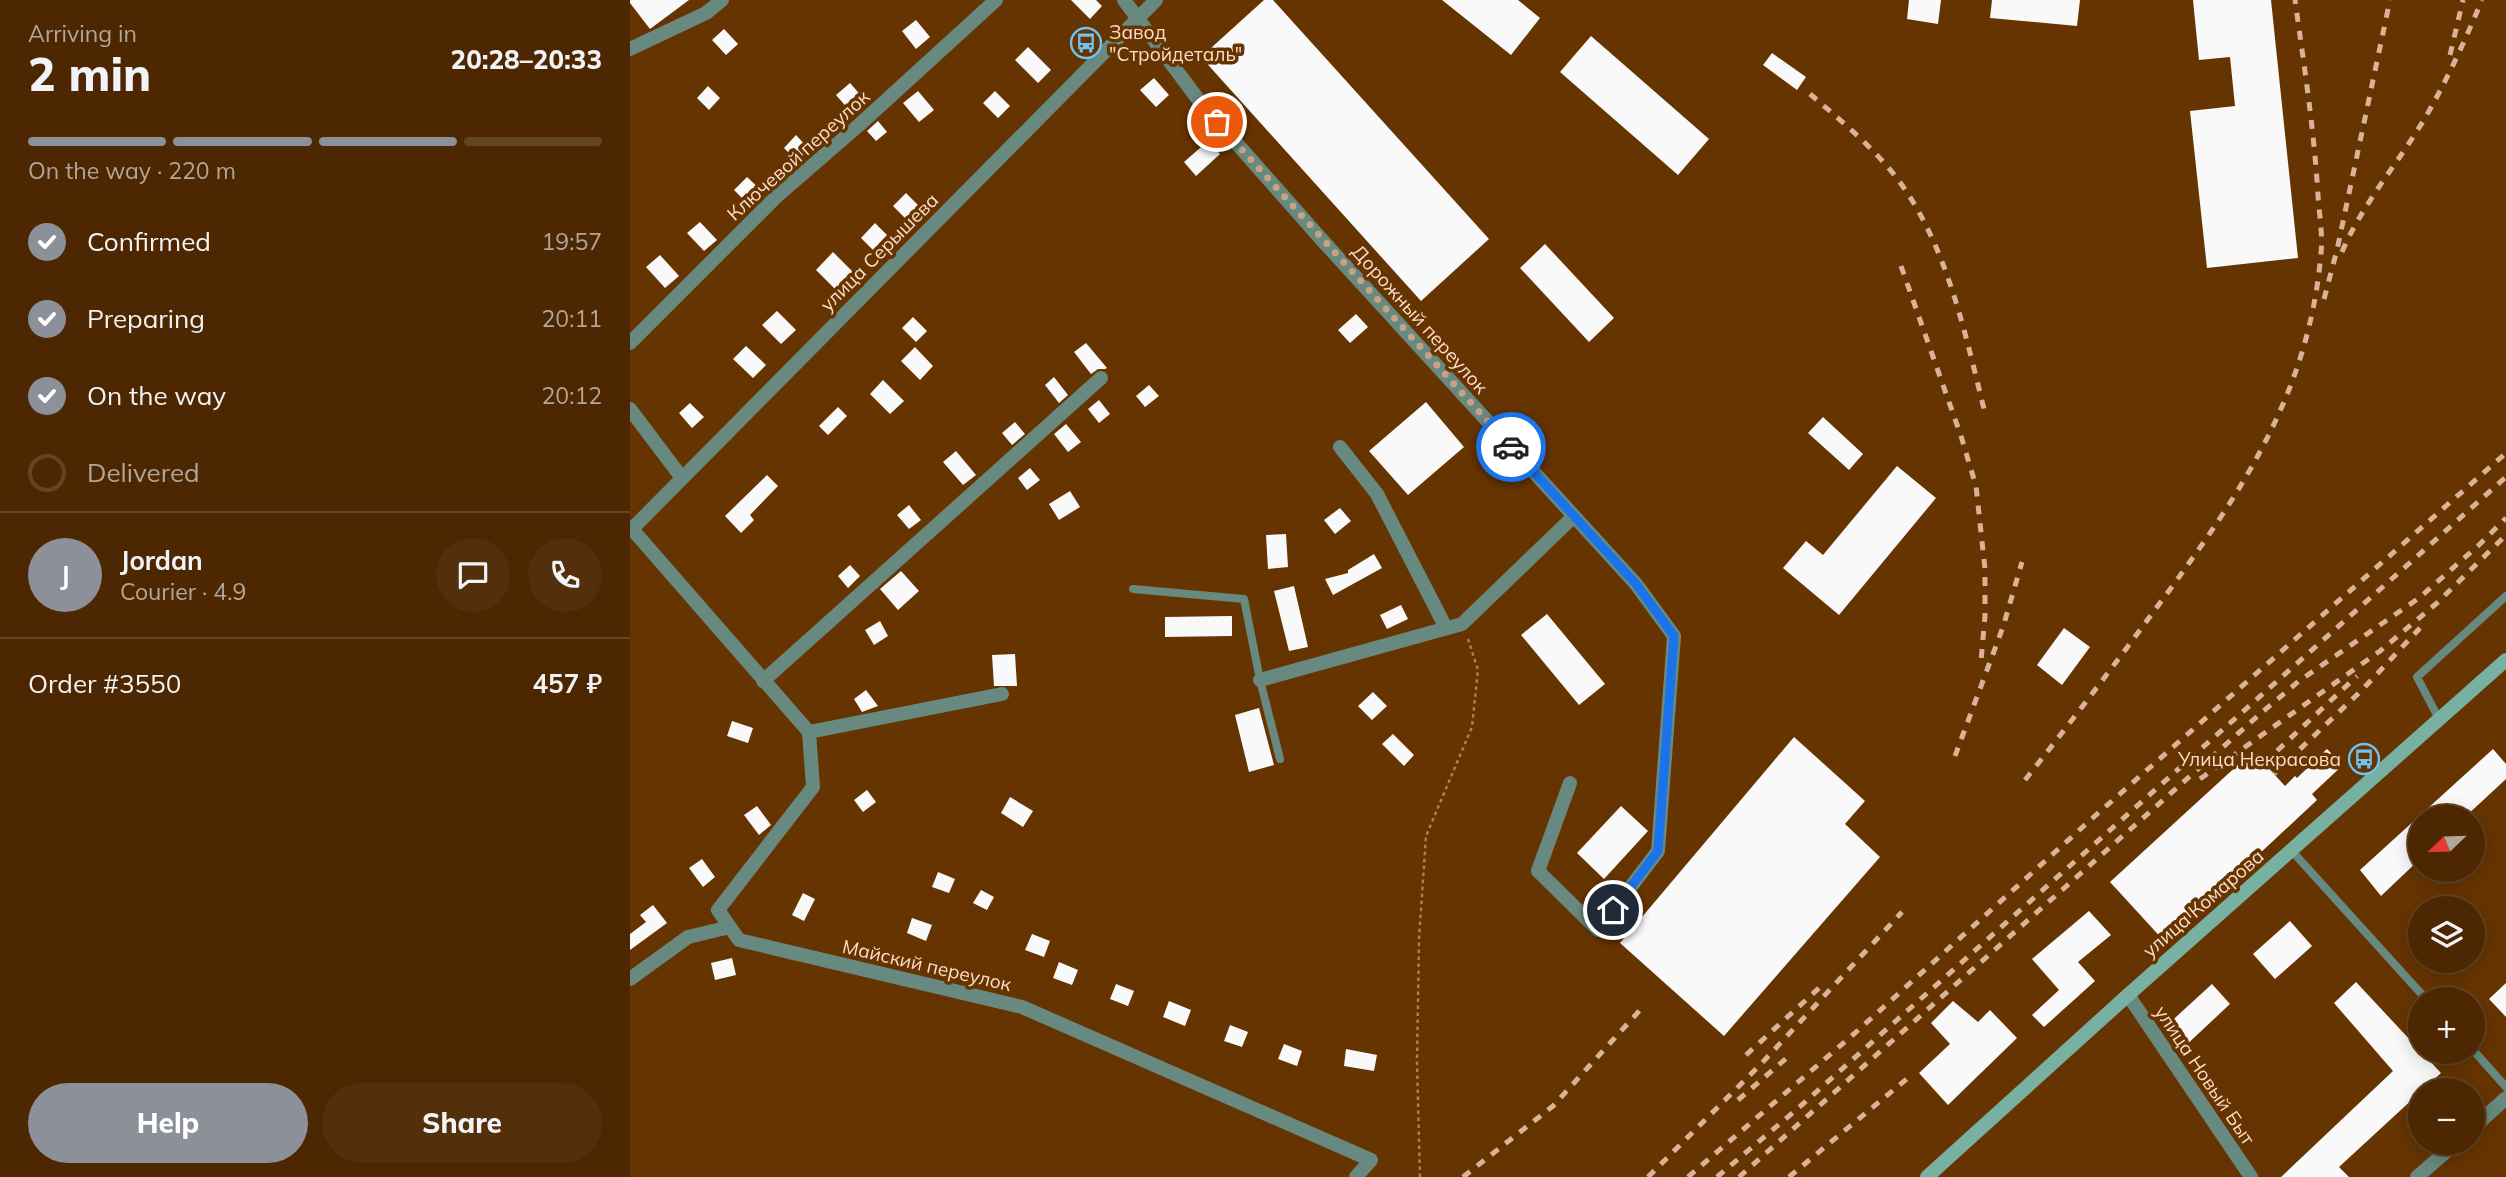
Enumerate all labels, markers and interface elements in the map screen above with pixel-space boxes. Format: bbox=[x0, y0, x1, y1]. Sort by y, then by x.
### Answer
text: Arriving in bbox=[28, 19, 137, 48]
place label: Завод "Стройдеталь" bbox=[1109, 20, 1242, 66]
bus stop icon: Завод "Стройдеталь" bbox=[1069, 26, 1103, 60]
text: 20:28–20:33 bbox=[451, 43, 602, 76]
text: 2 min bbox=[28, 45, 151, 103]
street label: Ключевой переулок bbox=[722, 84, 875, 225]
pin bbox=[1187, 92, 1247, 152]
icon: bag bbox=[1198, 103, 1236, 141]
text: On the way · 220 m bbox=[28, 156, 236, 185]
street label: улица Серышева bbox=[815, 188, 943, 316]
icon: check bbox=[28, 223, 66, 261]
text: Confirmed bbox=[87, 225, 211, 258]
text: 19:57 bbox=[542, 227, 602, 256]
street label: Дорожный переулок bbox=[1347, 240, 1494, 399]
icon: check bbox=[28, 300, 66, 338]
text: Preparing bbox=[87, 302, 205, 335]
text: 20:11 bbox=[542, 304, 602, 333]
icon: check bbox=[28, 377, 66, 415]
text: On the way bbox=[87, 379, 226, 412]
text: 20:12 bbox=[542, 381, 602, 410]
courier bbox=[1476, 412, 1546, 482]
icon: car bbox=[1492, 428, 1530, 466]
text: Delivered bbox=[87, 456, 200, 489]
button: chat bbox=[436, 538, 510, 612]
button: phone bbox=[528, 538, 602, 612]
text: Jordan bbox=[120, 544, 203, 577]
text: J bbox=[60, 559, 70, 592]
text: Courier · 4.9 bbox=[120, 577, 246, 606]
text: Order #3550 bbox=[28, 667, 181, 700]
text: 457 ₽ bbox=[532, 667, 602, 700]
bus stop icon: Улица Некрасова bbox=[2347, 742, 2381, 776]
place label: Улица Некрасова bbox=[2177, 747, 2341, 771]
north arrow bbox=[2408, 805, 2485, 882]
map controls bbox=[2408, 805, 2485, 1155]
street label: улица Комарова bbox=[2137, 844, 2269, 962]
pin bbox=[1583, 880, 1643, 940]
icon: home bbox=[1594, 891, 1632, 929]
button: layers bbox=[2408, 896, 2485, 973]
street label: Майский переулок bbox=[840, 934, 1015, 996]
button: + bbox=[2408, 987, 2485, 1064]
street label: улица Новый Быт bbox=[2150, 1001, 2261, 1149]
button: − bbox=[2408, 1078, 2485, 1155]
button: Help bbox=[28, 1083, 308, 1163]
button: Share bbox=[322, 1083, 602, 1163]

